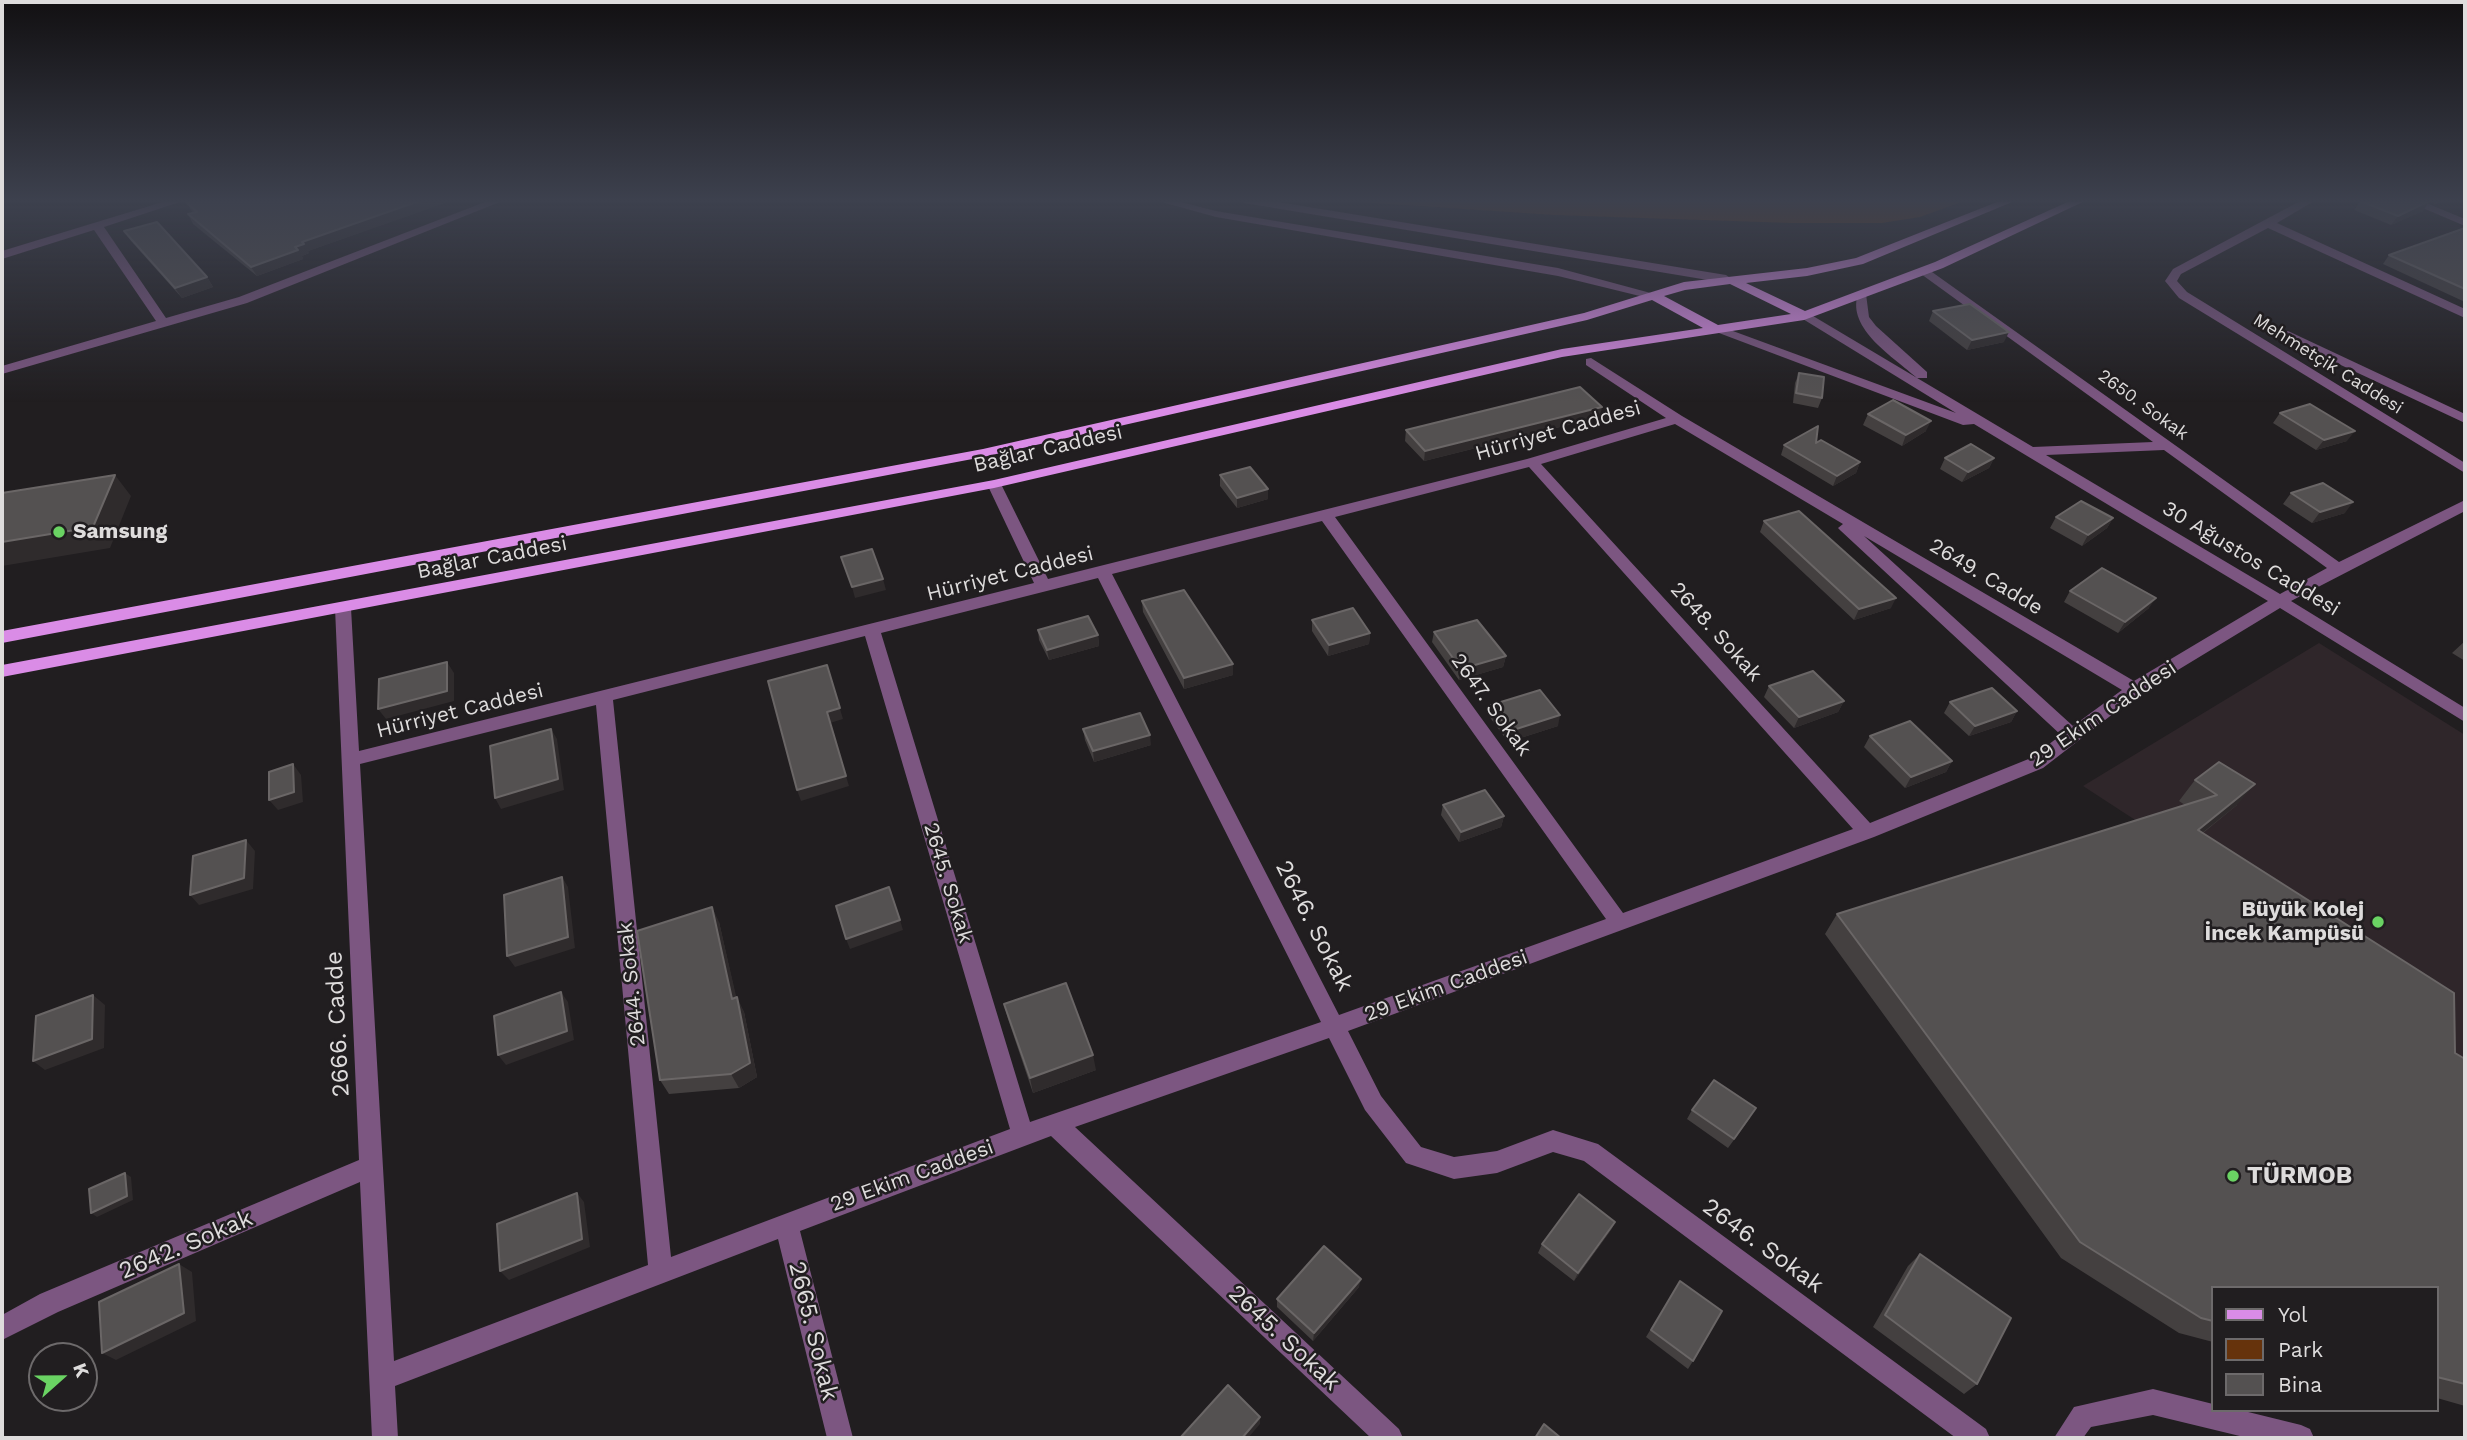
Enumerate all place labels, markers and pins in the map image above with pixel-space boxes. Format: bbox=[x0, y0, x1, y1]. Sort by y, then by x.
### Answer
place label: Samsung bbox=[73, 519, 167, 545]
marker: Samsung bbox=[51, 524, 67, 540]
place label: Büyük Kolej İncek Kampüsü bbox=[2204, 897, 2364, 947]
marker: Büyük Kolej İncek Kampüsü bbox=[2370, 914, 2386, 930]
place label: TÜRMOB bbox=[2247, 1162, 2352, 1190]
marker: TÜRMOB bbox=[2225, 1168, 2241, 1184]

